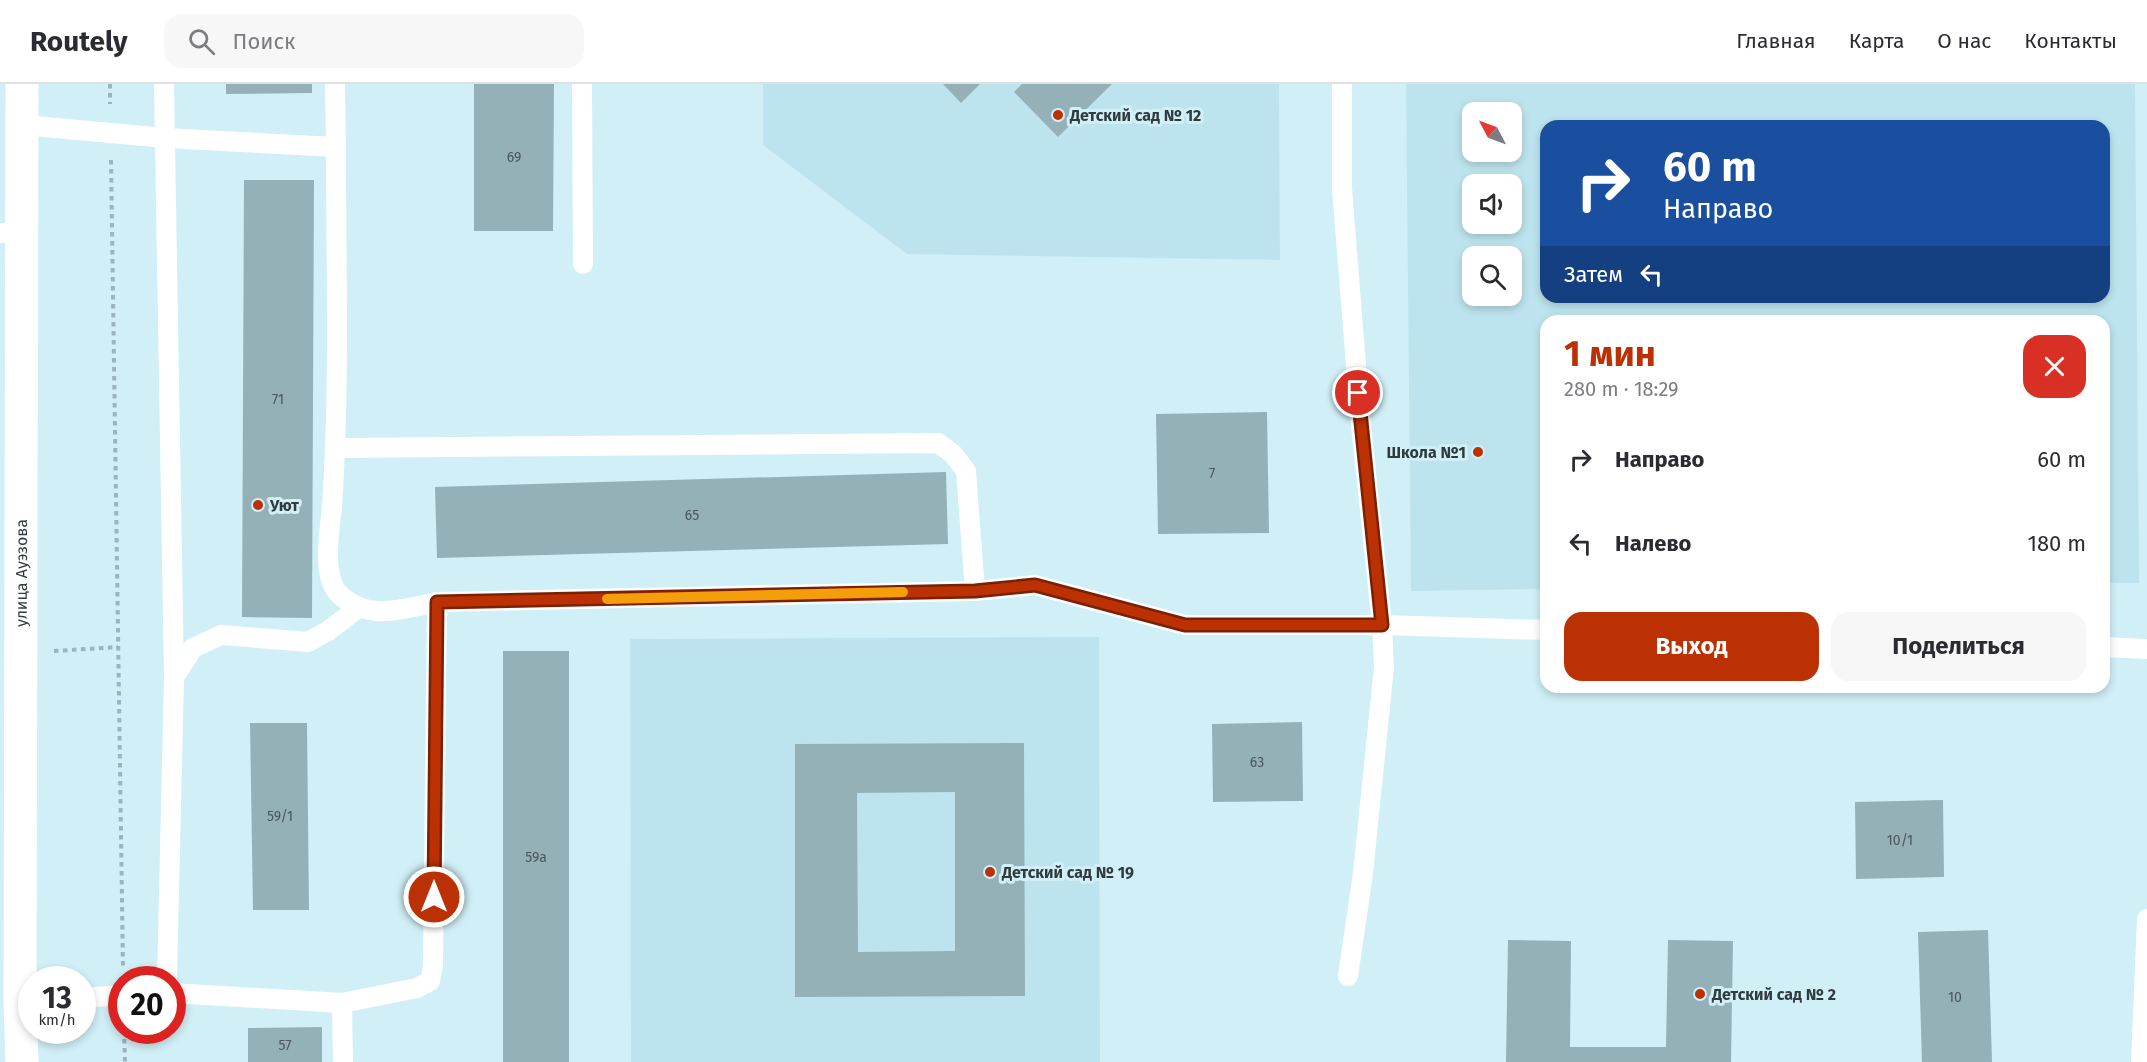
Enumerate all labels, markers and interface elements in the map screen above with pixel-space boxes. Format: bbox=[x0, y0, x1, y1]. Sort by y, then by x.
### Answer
search box bbox=[164, 14, 584, 68]
text: Routely bbox=[30, 25, 128, 58]
icon: search bbox=[185, 25, 218, 58]
text: Поиск bbox=[233, 28, 295, 55]
text: Главная bbox=[1736, 28, 1816, 54]
text: Карта bbox=[1849, 28, 1904, 54]
text: О нас bbox=[1937, 28, 1991, 54]
text: Контакты bbox=[2024, 28, 2117, 54]
north arrow bbox=[1462, 102, 1522, 162]
map controls bbox=[1462, 102, 1522, 306]
place label: Детский сад № 12 bbox=[1069, 106, 1201, 125]
marker: Детский сад № 12 bbox=[1051, 108, 1065, 122]
text: 60 m bbox=[1663, 142, 1757, 192]
icon: right bbox=[1564, 144, 1642, 222]
house number: 69 bbox=[507, 149, 521, 166]
button: sound bbox=[1462, 174, 1522, 234]
text: Направо bbox=[1663, 193, 1773, 225]
button: search bbox=[1462, 246, 1522, 306]
icon: left bbox=[1635, 258, 1668, 291]
text: Затем bbox=[1564, 261, 1623, 288]
text: 1 мин bbox=[1564, 332, 1656, 376]
button: close bbox=[2023, 335, 2086, 398]
pin bbox=[1332, 367, 1383, 418]
icon: arrive bbox=[1341, 376, 1374, 409]
text: 280 m · 18:29 bbox=[1564, 377, 1679, 401]
house number: 71 bbox=[272, 391, 284, 408]
place label: Школа №1 bbox=[1386, 443, 1466, 462]
icon: right bbox=[1564, 443, 1597, 476]
marker: Школа №1 bbox=[1471, 445, 1485, 459]
text: Направо bbox=[1615, 446, 1704, 473]
text: 60 m bbox=[2037, 446, 2086, 473]
house number: 7 bbox=[1209, 465, 1215, 482]
place label: Уют bbox=[269, 496, 299, 515]
marker: Уют bbox=[251, 498, 265, 512]
house number: 65 bbox=[685, 507, 699, 524]
street label: улица Ауэзова bbox=[11, 519, 31, 627]
icon: left bbox=[1564, 527, 1597, 560]
text: Налево bbox=[1615, 530, 1691, 557]
text: 180 m bbox=[2027, 530, 2086, 557]
button: Выход bbox=[1564, 612, 1819, 681]
button: Поделиться bbox=[1831, 612, 2086, 681]
house number: 63 bbox=[1250, 754, 1264, 771]
house number: 59/1 bbox=[267, 808, 293, 825]
house number: 10/1 bbox=[1887, 832, 1913, 849]
house number: 59а bbox=[525, 849, 547, 866]
place label: Детский сад № 19 bbox=[1001, 863, 1134, 882]
position arrow bbox=[402, 865, 466, 929]
marker: Детский сад № 19 bbox=[983, 865, 997, 879]
speed limit sign: 20 bbox=[108, 966, 186, 1044]
text: 13 bbox=[42, 980, 72, 1016]
place label: Детский сад № 2 bbox=[1711, 985, 1836, 1004]
marker: Детский сад № 2 bbox=[1693, 987, 1707, 1001]
house number: 10 bbox=[1948, 989, 1962, 1006]
text: km/h bbox=[38, 1011, 76, 1029]
house number: 57 bbox=[279, 1037, 291, 1054]

